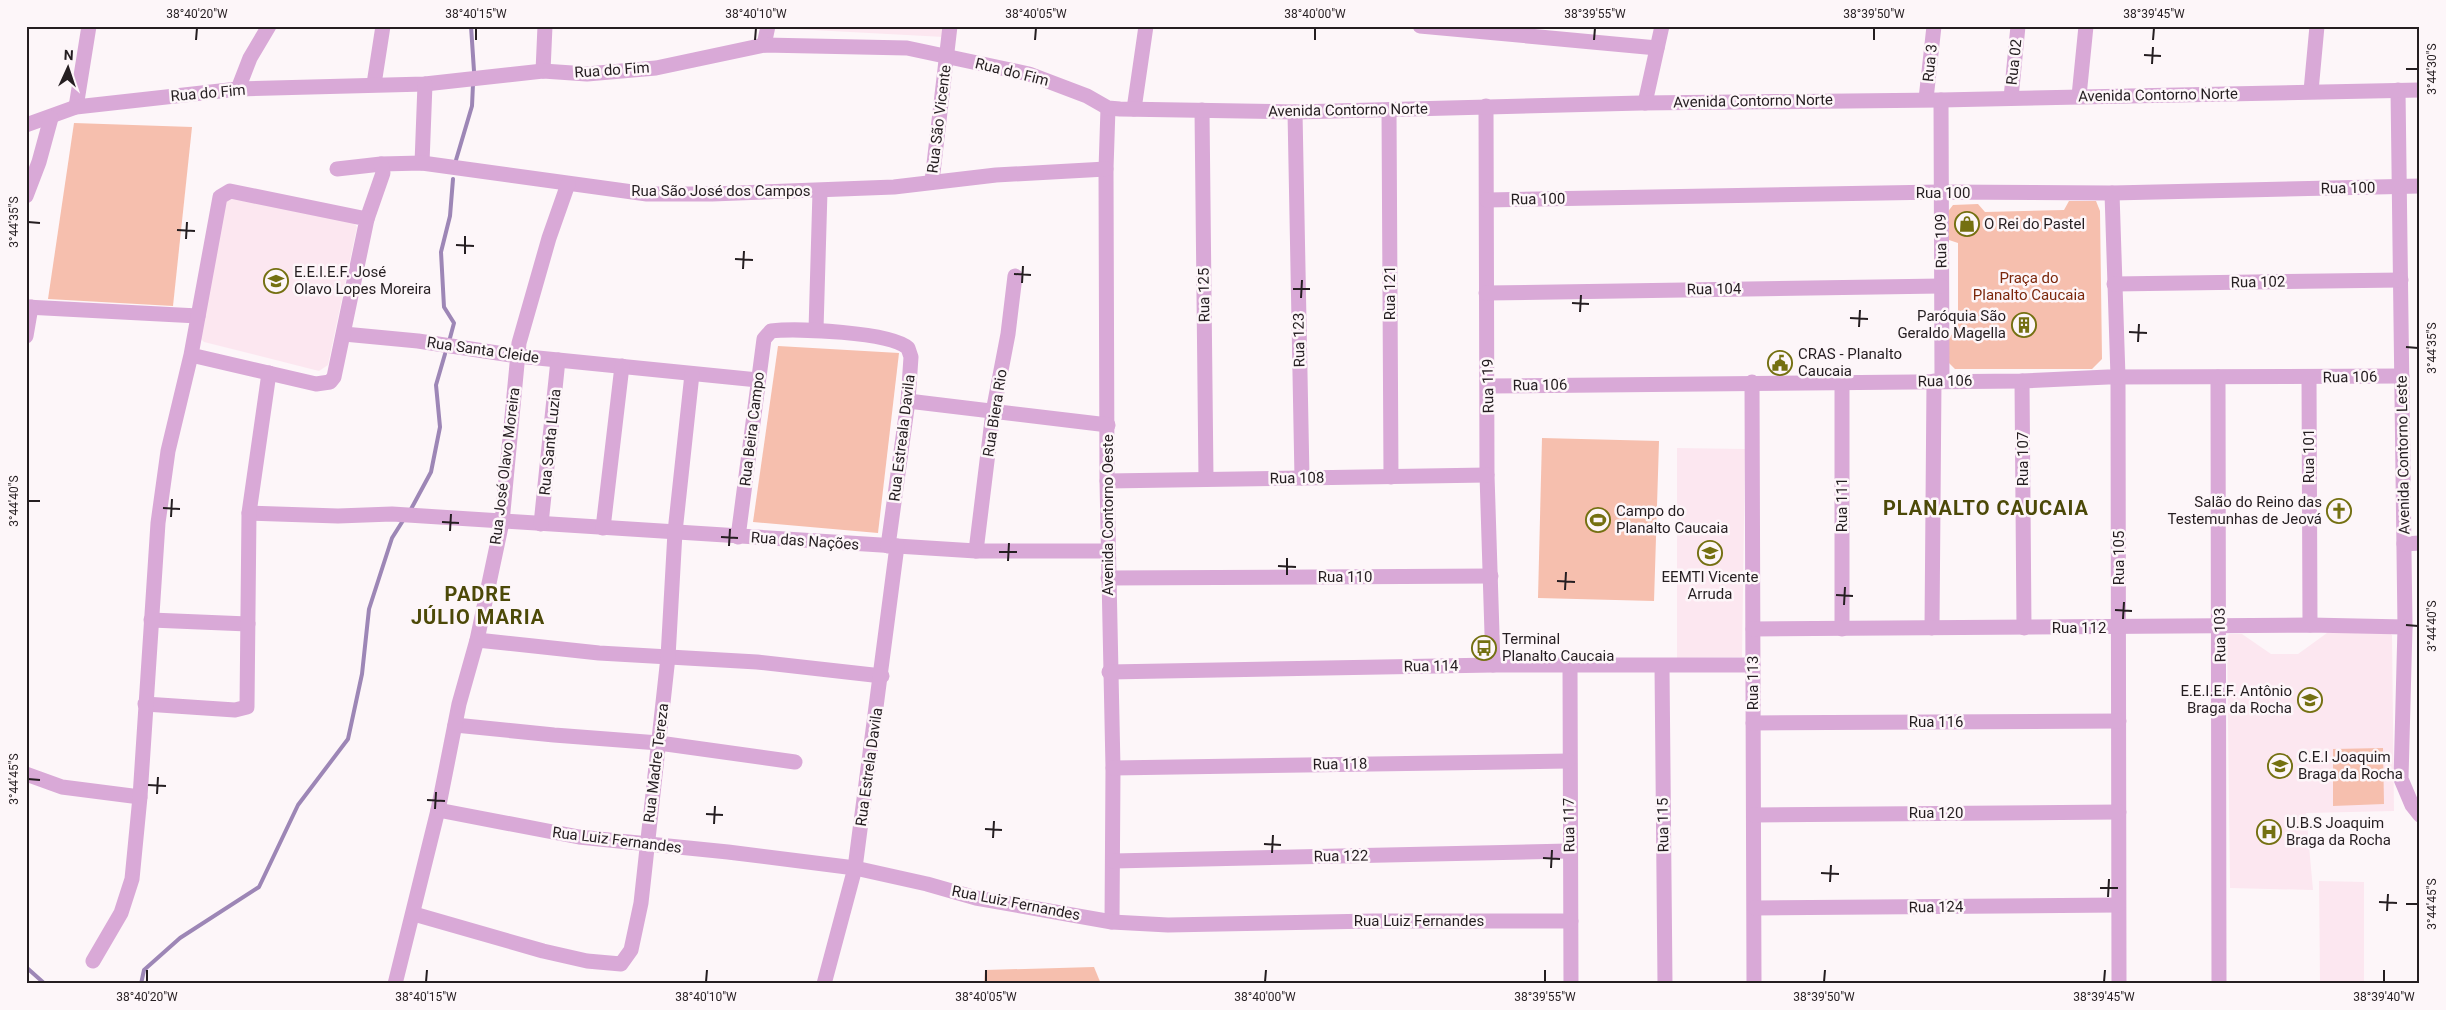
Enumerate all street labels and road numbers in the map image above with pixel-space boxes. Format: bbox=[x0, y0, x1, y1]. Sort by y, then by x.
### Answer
street label: Rua 02 bbox=[2003, 38, 2025, 86]
street label: Rua 3 bbox=[1919, 43, 1941, 83]
street label: Rua do Fim bbox=[973, 54, 1051, 90]
street label: Rua do Fim bbox=[574, 58, 650, 82]
street label: Rua São Vicente bbox=[923, 64, 955, 174]
street label: Rua do Fim bbox=[170, 81, 246, 105]
street label: Avenida Contorno Norte bbox=[2078, 85, 2238, 105]
street label: Avenida Contorno Norte bbox=[1673, 91, 1833, 111]
street label: Avenida Contorno Norte bbox=[1268, 100, 1428, 120]
street label: Rua 100 bbox=[2321, 179, 2375, 197]
street label: Rua São José dos Campos bbox=[631, 182, 811, 200]
street label: Rua 100 bbox=[1916, 184, 1970, 202]
street label: Rua 100 bbox=[1511, 190, 1565, 208]
street label: Rua 109 bbox=[1932, 214, 1950, 268]
street label: Rua 121 bbox=[1381, 266, 1399, 320]
street label: Rua 125 bbox=[1195, 268, 1213, 322]
street label: Rua 102 bbox=[2231, 273, 2285, 291]
street label: Rua 104 bbox=[1687, 280, 1742, 298]
street label: Rua 123 bbox=[1290, 313, 1308, 367]
street label: Rua Santa Cleide bbox=[426, 333, 540, 367]
street label: Rua 119 bbox=[1479, 359, 1497, 413]
street label: Rua Biera Rio bbox=[979, 368, 1011, 458]
street label: Rua 106 bbox=[2323, 368, 2377, 386]
street label: Rua Beira Campo bbox=[736, 371, 768, 487]
street label: Rua 106 bbox=[1918, 372, 1972, 390]
street label: Rua Estreala Davila bbox=[885, 373, 919, 503]
street label: Avenida Contorno Leste bbox=[2393, 375, 2413, 535]
street label: Rua 106 bbox=[1513, 376, 1567, 394]
street label: Rua José Olavo Moreira bbox=[486, 386, 524, 546]
street label: Rua Santa Luzia bbox=[535, 388, 565, 496]
street label: Rua 101 bbox=[2300, 429, 2318, 483]
street label: Rua 107 bbox=[2014, 432, 2032, 486]
street label: Avenida Contorno Oeste bbox=[1099, 434, 1117, 596]
street label: Rua 108 bbox=[1270, 469, 1324, 487]
street label: Rua 111 bbox=[1833, 478, 1851, 532]
street label: Rua das Nações bbox=[750, 528, 860, 554]
street label: Rua 105 bbox=[2110, 531, 2128, 585]
street label: Rua 110 bbox=[1318, 568, 1372, 586]
street label: Rua 103 bbox=[2211, 608, 2229, 662]
street label: Rua 112 bbox=[2052, 619, 2106, 637]
street label: Rua 113 bbox=[1744, 656, 1762, 710]
street label: Rua 114 bbox=[1404, 657, 1459, 675]
street label: Rua Madre Tereza bbox=[640, 702, 672, 824]
street label: Rua Estrela Davila bbox=[852, 707, 886, 827]
street label: Rua 116 bbox=[1909, 713, 1963, 731]
street label: Rua 118 bbox=[1313, 755, 1367, 773]
street label: Rua 117 bbox=[1560, 798, 1578, 852]
street label: Rua 115 bbox=[1654, 798, 1672, 852]
street label: Rua 120 bbox=[1909, 804, 1963, 822]
street label: Rua Luiz Fernandes bbox=[551, 823, 683, 857]
street label: Rua 122 bbox=[1314, 847, 1368, 865]
street label: Rua Luiz Fernandes bbox=[950, 882, 1082, 924]
street label: Rua 124 bbox=[1909, 898, 1964, 916]
street label: Rua Luiz Fernandes bbox=[1354, 912, 1484, 930]

